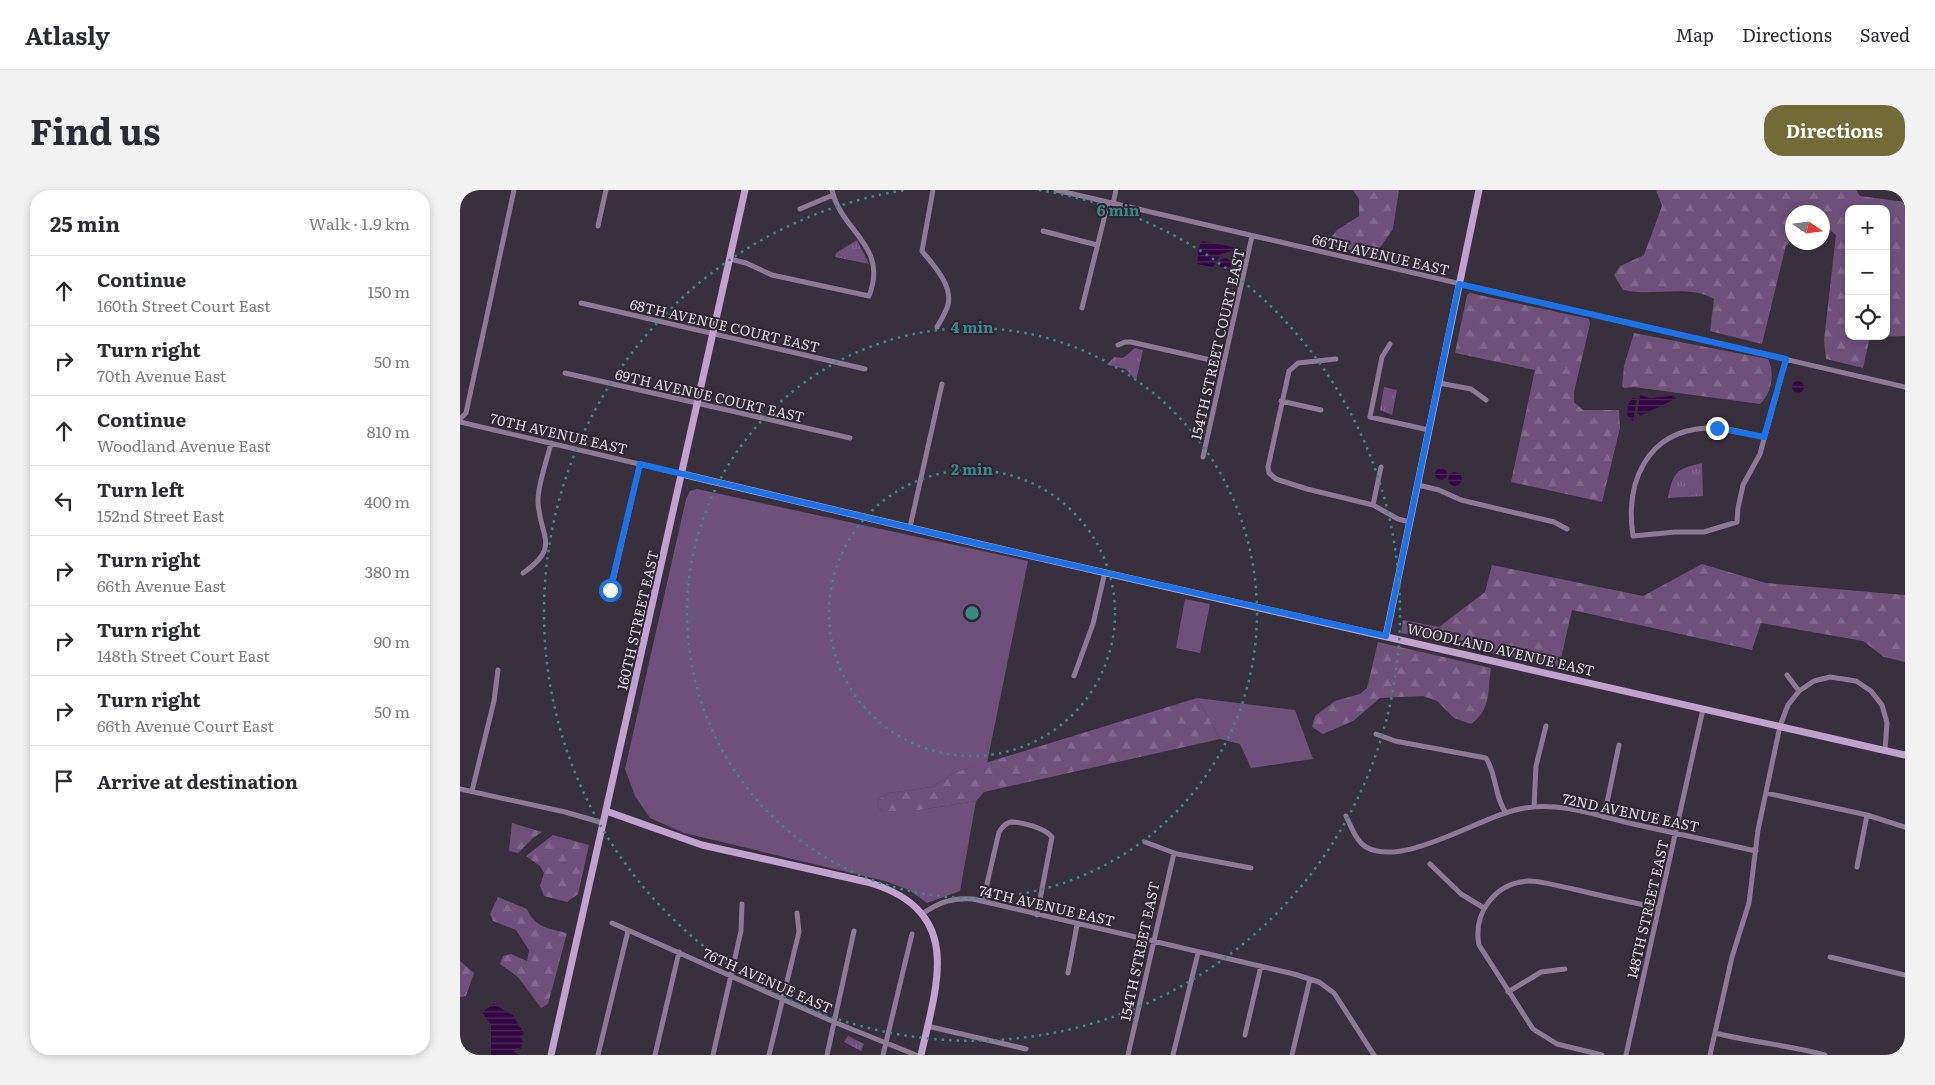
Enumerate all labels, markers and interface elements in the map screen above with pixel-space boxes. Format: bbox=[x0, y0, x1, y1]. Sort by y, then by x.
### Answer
text: Atlasly bbox=[25, 17, 110, 52]
text: Map bbox=[1676, 21, 1714, 48]
text: Directions bbox=[1742, 21, 1832, 48]
text: Saved bbox=[1860, 21, 1910, 48]
text: Find us bbox=[30, 104, 160, 156]
button: Directions bbox=[1764, 105, 1905, 156]
text: 6 min bbox=[1097, 198, 1140, 221]
north arrow bbox=[1785, 205, 1830, 250]
map controls bbox=[1845, 205, 1890, 340]
button: + bbox=[1845, 205, 1890, 250]
text: 25 min bbox=[50, 207, 120, 238]
text: Walk · 1.9 km bbox=[309, 211, 410, 235]
street label: 66TH AVENUE EAST bbox=[1310, 228, 1452, 280]
street label: 154TH STREET COURT EAST bbox=[1185, 246, 1249, 442]
button: − bbox=[1845, 250, 1890, 295]
text: Continue bbox=[97, 265, 186, 293]
icon: ahead bbox=[50, 277, 78, 305]
text: 150 m bbox=[367, 279, 410, 303]
text: 160th Street Court East bbox=[97, 293, 271, 317]
street label: 68TH AVENUE COURT EAST bbox=[628, 293, 822, 357]
button: locate bbox=[1845, 295, 1890, 340]
text: 4 min bbox=[951, 315, 994, 338]
text: Turn right bbox=[97, 335, 201, 363]
icon: right bbox=[50, 347, 78, 375]
text: 50 m bbox=[374, 349, 410, 373]
text: 70th Avenue East bbox=[97, 363, 226, 387]
street label: 69TH AVENUE COURT EAST bbox=[613, 363, 807, 427]
text: Continue bbox=[97, 405, 186, 433]
street label: 70TH AVENUE EAST bbox=[488, 407, 630, 459]
icon: ahead bbox=[50, 417, 78, 445]
route end bbox=[1706, 417, 1729, 440]
text: 810 m bbox=[367, 419, 410, 443]
text: Woodland Avenue East bbox=[97, 433, 270, 457]
text: 2 min bbox=[951, 457, 994, 480]
text: Turn left bbox=[97, 475, 184, 503]
icon: left bbox=[50, 487, 78, 515]
text: 400 m bbox=[364, 489, 410, 513]
text: 152nd Street East bbox=[97, 503, 224, 527]
text: Turn right bbox=[97, 545, 201, 573]
street label: 160TH STREET EAST bbox=[611, 548, 663, 692]
icon: right bbox=[50, 557, 78, 585]
text: 380 m bbox=[365, 559, 410, 583]
text: 66th Avenue East bbox=[97, 573, 226, 597]
route start bbox=[599, 579, 622, 602]
centre of rings bbox=[963, 604, 981, 622]
text: Turn right bbox=[97, 615, 201, 643]
street label: WOODLAND AVENUE EAST bbox=[1405, 618, 1597, 680]
icon: right bbox=[50, 627, 78, 655]
text: 90 m bbox=[374, 629, 410, 653]
text: 148th Street Court East bbox=[97, 643, 270, 667]
text: Turn right bbox=[97, 685, 201, 713]
icon: right bbox=[50, 697, 78, 725]
text: 50 m bbox=[374, 699, 410, 723]
text: 66th Avenue Court East bbox=[97, 713, 274, 737]
icon: arrive bbox=[50, 767, 78, 795]
text: Arrive at destination bbox=[97, 767, 298, 795]
street label: 72ND AVENUE EAST bbox=[1561, 788, 1701, 836]
street label: 148TH STREET EAST bbox=[1621, 837, 1673, 981]
street label: 154TH STREET EAST bbox=[1114, 879, 1164, 1023]
street label: 74TH AVENUE EAST bbox=[977, 880, 1117, 930]
street label: 76TH AVENUE EAST bbox=[700, 942, 836, 1018]

